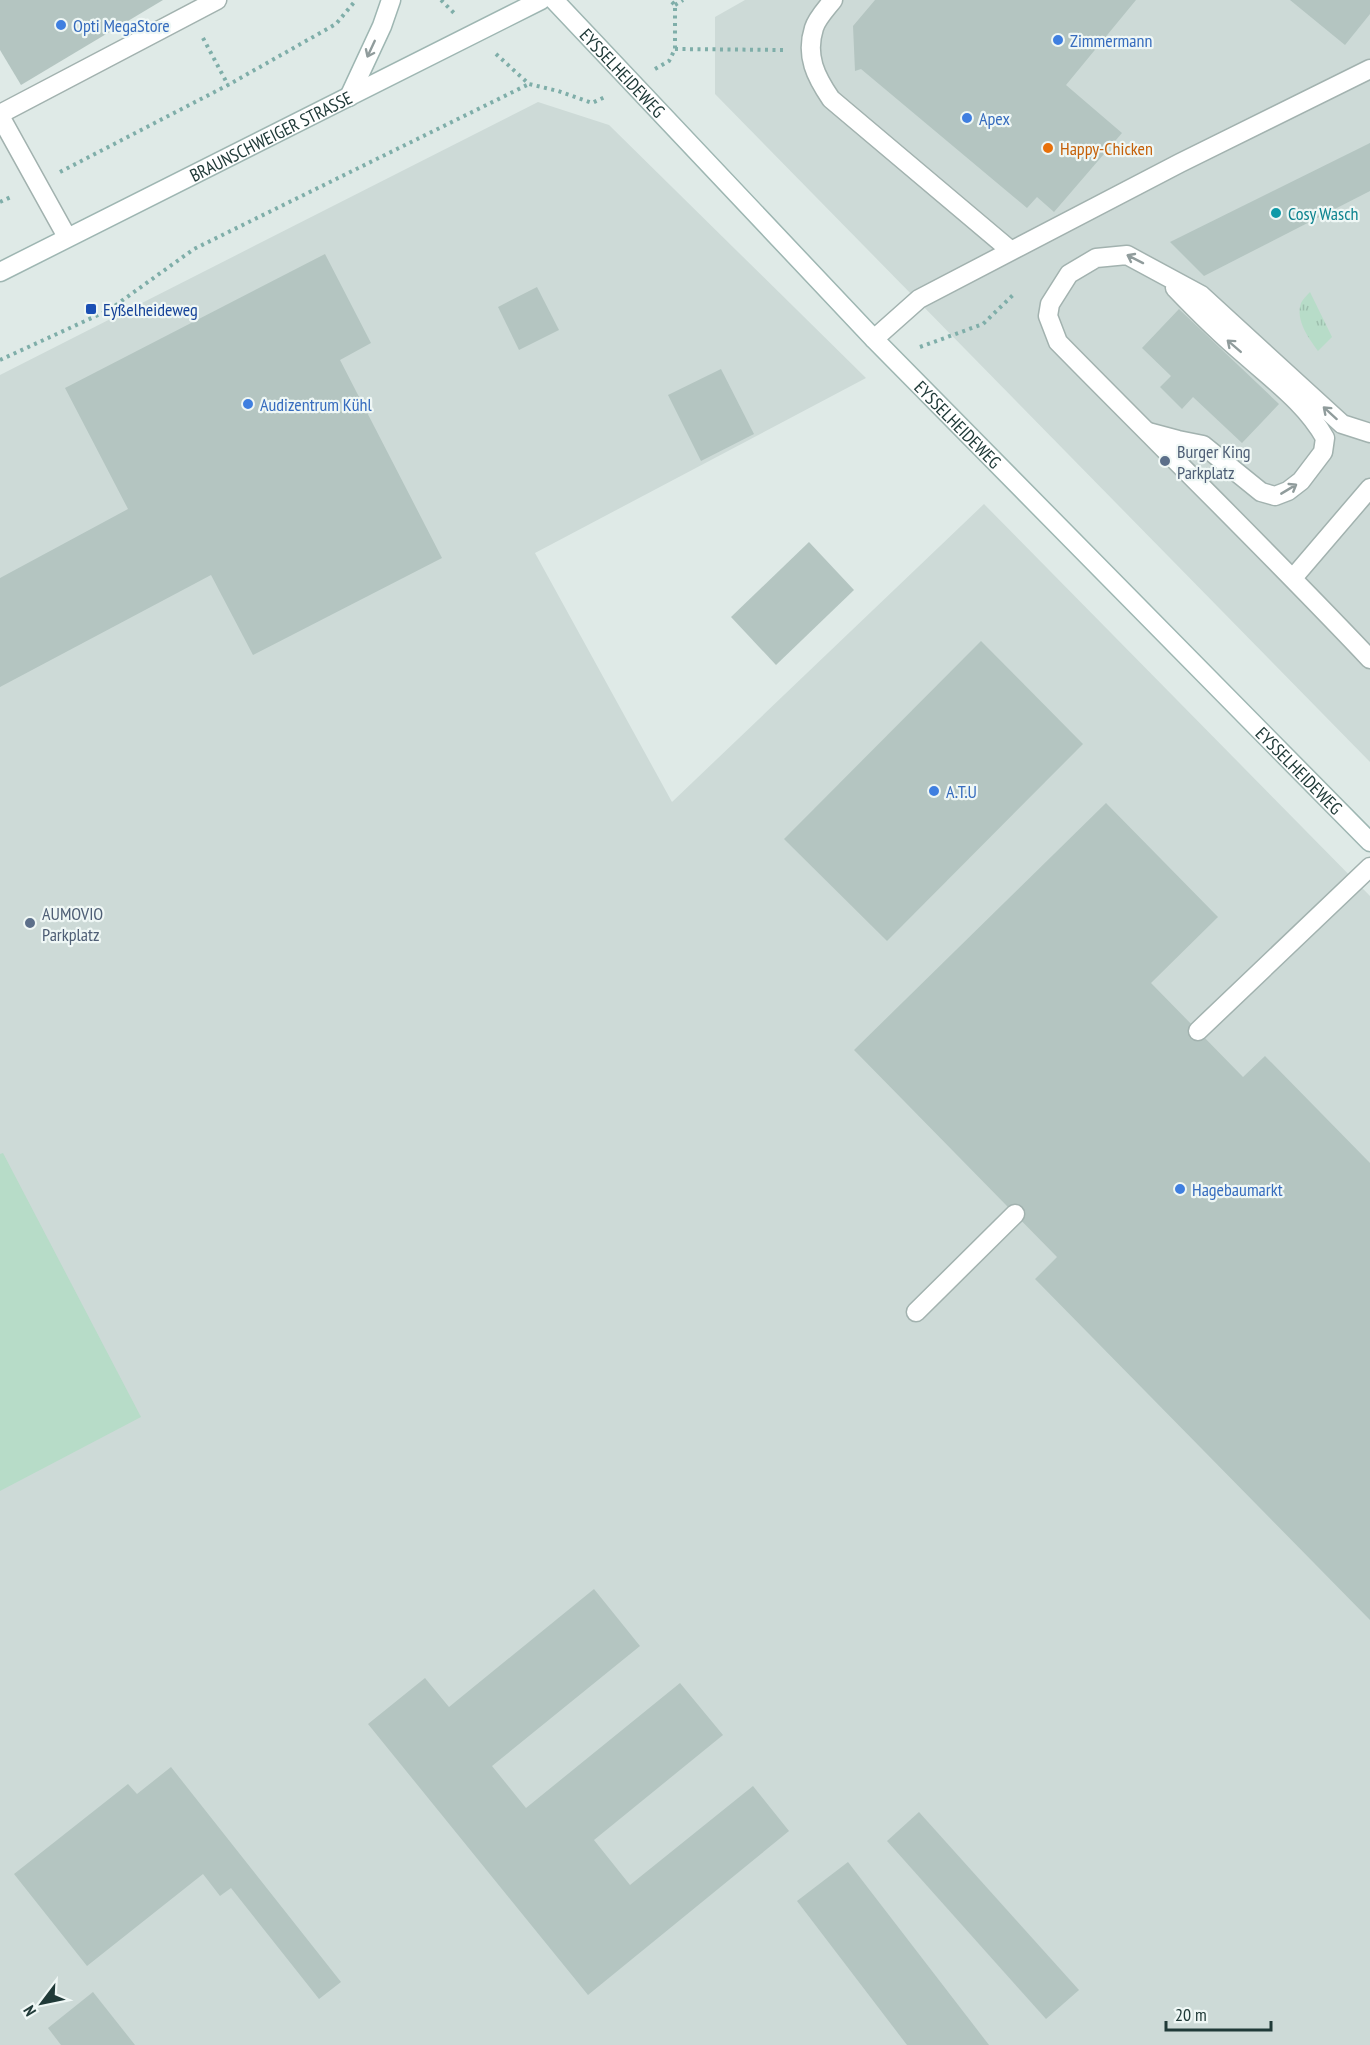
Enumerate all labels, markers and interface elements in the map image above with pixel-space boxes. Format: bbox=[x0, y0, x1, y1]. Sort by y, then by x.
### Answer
place label: Opti MegaStore bbox=[73, 14, 170, 37]
marker: Opti MegaStore bbox=[54, 18, 68, 32]
street label: EYSSELHEIDEWEG bbox=[575, 23, 670, 122]
place label: Zimmermann bbox=[1070, 29, 1152, 52]
marker: Zimmermann bbox=[1051, 33, 1065, 47]
one-way arrow bbox=[365, 39, 377, 57]
street label: BRAUNSCHWEIGER STRASSE bbox=[186, 85, 356, 186]
place label: Apex bbox=[979, 107, 1010, 130]
marker: Apex bbox=[960, 111, 974, 125]
place label: Happy-Chicken bbox=[1060, 137, 1153, 160]
marker: Happy-Chicken bbox=[1041, 141, 1055, 155]
place label: Cosy Wasch bbox=[1288, 202, 1358, 225]
marker: Cosy Wasch bbox=[1269, 206, 1283, 220]
one-way arrow bbox=[1126, 253, 1144, 265]
place label: Eyßelheideweg bbox=[103, 298, 198, 321]
marker: Eyßelheideweg bbox=[84, 302, 98, 316]
one-way arrow bbox=[1227, 339, 1242, 353]
street label: EYSSELHEIDEWEG bbox=[910, 376, 1006, 473]
place label: Audizentrum Kühl bbox=[260, 393, 372, 416]
marker: Audizentrum Kühl bbox=[241, 397, 255, 411]
one-way arrow bbox=[1323, 406, 1338, 420]
place label: Burger King Parkplatz bbox=[1177, 440, 1251, 484]
marker: Burger King Parkplatz bbox=[1158, 454, 1172, 468]
one-way arrow bbox=[1280, 483, 1297, 495]
street label: EYSSELHEIDEWEG bbox=[1251, 722, 1348, 819]
place label: A.T.U bbox=[946, 780, 977, 803]
marker: A.T.U bbox=[927, 784, 941, 798]
place label: AUMOVIO Parkplatz bbox=[42, 902, 103, 946]
marker: AUMOVIO Parkplatz bbox=[23, 916, 37, 930]
place label: Hagebaumarkt bbox=[1192, 1178, 1283, 1201]
marker: Hagebaumarkt bbox=[1173, 1182, 1187, 1196]
north arrow bbox=[12, 1973, 72, 2033]
scale bar bbox=[1166, 1994, 1271, 2032]
text: N bbox=[19, 2002, 40, 2020]
text: 20 m bbox=[1175, 2003, 1207, 2026]

